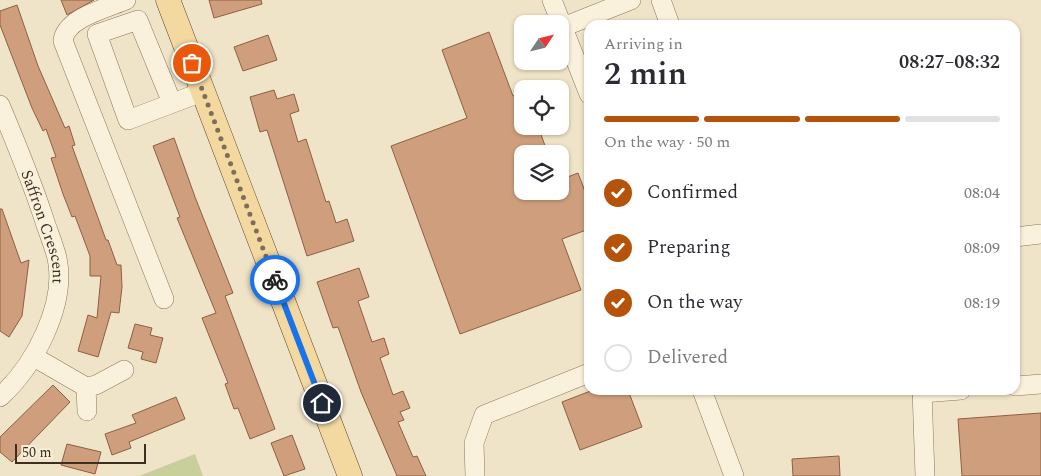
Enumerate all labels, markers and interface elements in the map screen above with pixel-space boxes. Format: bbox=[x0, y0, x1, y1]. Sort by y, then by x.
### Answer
north arrow bbox=[514, 15, 569, 70]
map controls bbox=[514, 15, 569, 200]
text: Arriving in bbox=[604, 32, 683, 56]
pin bbox=[171, 42, 213, 84]
text: 08:27–08:32 bbox=[899, 48, 1000, 77]
icon: bag bbox=[178, 49, 206, 77]
text: 2 min bbox=[604, 50, 687, 99]
button: locate bbox=[514, 80, 569, 135]
text: On the way · 50 m bbox=[604, 130, 730, 154]
button: layers bbox=[514, 145, 569, 200]
street label: Saffron Crescent bbox=[14, 166, 70, 285]
text: Confirmed bbox=[647, 178, 738, 207]
icon: check bbox=[604, 179, 632, 207]
text: 08:04 bbox=[964, 181, 1000, 205]
text: Preparing bbox=[647, 233, 731, 262]
icon: check bbox=[604, 234, 632, 262]
text: 08:09 bbox=[964, 236, 1000, 260]
courier bbox=[250, 255, 300, 305]
icon: bike bbox=[261, 266, 289, 294]
text: On the way bbox=[647, 288, 743, 317]
icon: check bbox=[604, 289, 632, 317]
text: 08:19 bbox=[964, 291, 1000, 315]
text: Delivered bbox=[647, 343, 728, 372]
pin bbox=[301, 382, 343, 424]
icon: home bbox=[308, 389, 336, 417]
scale bar bbox=[15, 441, 146, 464]
text: 50 m bbox=[22, 442, 52, 463]

